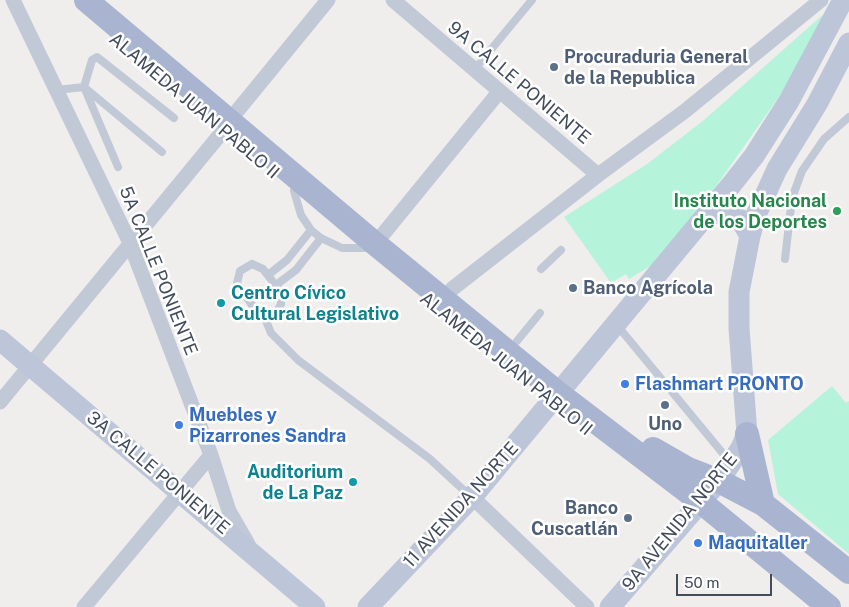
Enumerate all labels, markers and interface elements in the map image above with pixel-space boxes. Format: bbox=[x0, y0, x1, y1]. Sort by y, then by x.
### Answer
street label: 9A CALLE PONIENTE bbox=[443, 17, 595, 149]
street label: ALAMEDA JUAN PABLO II bbox=[105, 28, 283, 184]
place label: Procuraduria General de la Republica bbox=[564, 46, 748, 88]
marker: Procuraduria General de la Republica bbox=[548, 61, 560, 73]
street label: 5A CALLE PONIENTE bbox=[114, 183, 202, 359]
place label: Instituto Nacional de los Deportes bbox=[673, 190, 827, 232]
marker: Instituto Nacional de los Deportes bbox=[831, 205, 843, 217]
place label: Banco Agrícola bbox=[583, 277, 713, 299]
place label: Centro Cívico Cultural Legislativo bbox=[231, 282, 399, 324]
marker: Banco Agrícola bbox=[567, 282, 579, 294]
street label: ALAMEDA JUAN PABLO II bbox=[415, 288, 597, 440]
marker: Centro Cívico Cultural Legislativo bbox=[215, 297, 227, 309]
place label: Flashmart PRONTO bbox=[635, 373, 804, 395]
marker: Flashmart PRONTO bbox=[619, 378, 631, 390]
marker: Uno bbox=[659, 399, 671, 411]
place label: Muebles y Pizarrones Sandra bbox=[189, 404, 346, 446]
street label: 3A CALLE PONIENTE bbox=[82, 407, 234, 539]
place label: Uno bbox=[648, 413, 682, 435]
marker: Muebles y Pizarrones Sandra bbox=[173, 419, 185, 431]
street label: 11 AVENIDA NORTE bbox=[399, 438, 523, 572]
street label: 9A AVENIDA NORTE bbox=[618, 449, 742, 595]
place label: Auditorium de La Paz bbox=[247, 461, 343, 504]
marker: Auditorium de La Paz bbox=[347, 476, 359, 488]
place label: Banco Cuscatlán bbox=[531, 497, 618, 540]
marker: Banco Cuscatlán bbox=[622, 512, 634, 524]
place label: Maquitaller bbox=[708, 532, 808, 554]
marker: Maquitaller bbox=[692, 537, 704, 549]
scale bar bbox=[679, 564, 775, 596]
text: 50 m bbox=[684, 574, 719, 591]

